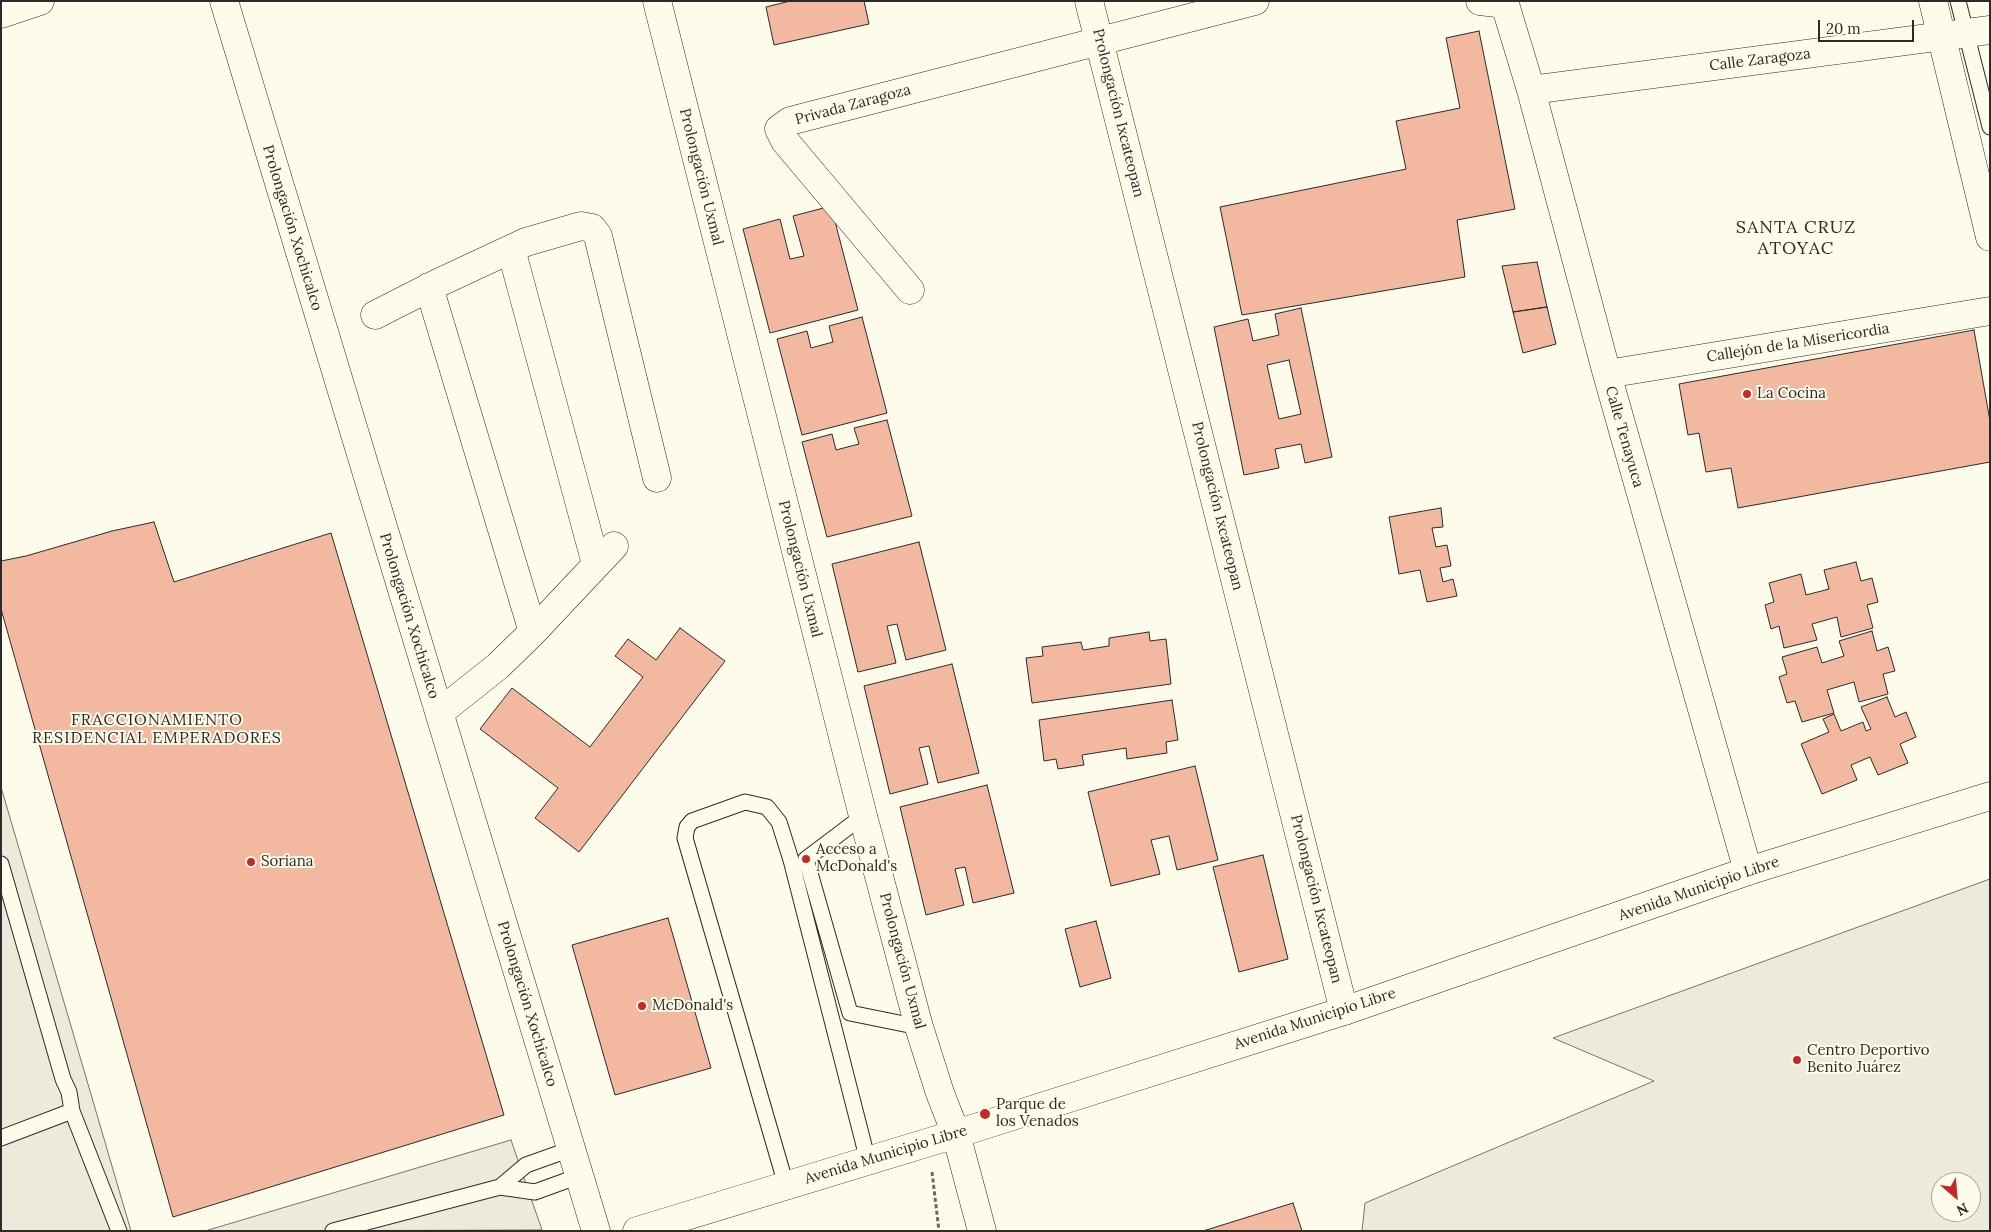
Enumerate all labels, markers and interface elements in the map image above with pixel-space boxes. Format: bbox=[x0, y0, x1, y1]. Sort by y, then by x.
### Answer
scale bar bbox=[1821, 10, 1917, 42]
text: 20 m bbox=[1826, 19, 1861, 38]
street label: Prolongación Ixcateopan bbox=[1088, 27, 1148, 199]
street label: Calle Zaragoza bbox=[1708, 45, 1812, 75]
street label: Privada Zaragoza bbox=[793, 81, 913, 129]
street label: Prolongación Uxmal bbox=[675, 107, 727, 247]
street label: Prolongación Xochicalco bbox=[258, 143, 326, 313]
district label: SANTA CRUZ ATOYAC bbox=[1734, 217, 1858, 260]
street label: Callejón de la Misericordia bbox=[1705, 320, 1891, 366]
street label: Calle Tenayuca bbox=[1601, 384, 1647, 490]
place label: La Cocina bbox=[1757, 385, 1826, 403]
marker: La Cocina bbox=[1741, 388, 1753, 400]
street label: Prolongación Ixcateopan bbox=[1187, 420, 1247, 592]
street label: Prolongación Uxmal bbox=[774, 499, 826, 639]
street label: Prolongación Xochicalco bbox=[375, 531, 443, 701]
district label: FRACCIONAMIENTO RESIDENCIAL EMPERADORES bbox=[29, 710, 285, 748]
street label: Prolongación Ixcateopan bbox=[1286, 813, 1346, 985]
place label: Acceso a McDonald's bbox=[816, 841, 897, 876]
place label: Soriana bbox=[261, 853, 314, 871]
marker: Acceso a McDonald's bbox=[800, 853, 812, 865]
street label: Avenida Municipio Libre bbox=[1616, 853, 1782, 925]
marker: Soriana bbox=[245, 856, 257, 868]
street label: Prolongación Uxmal bbox=[875, 891, 929, 1031]
street label: Prolongación Xochicalco bbox=[493, 919, 561, 1089]
street label: Avenida Municipio Libre bbox=[1232, 984, 1398, 1054]
place label: McDonald's bbox=[652, 997, 733, 1015]
marker: McDonald's bbox=[636, 1000, 648, 1012]
place label: Centro Deportivo Benito Juárez bbox=[1807, 1042, 1929, 1077]
marker: Centro Deportivo Benito Juárez bbox=[1791, 1054, 1803, 1066]
place label: Parque de los Venados bbox=[996, 1096, 1079, 1131]
marker: Parque de los Venados bbox=[978, 1107, 992, 1121]
street label: Avenida Municipio Libre bbox=[803, 1122, 969, 1188]
north arrow bbox=[1931, 1172, 1981, 1222]
text: N bbox=[1953, 1199, 1971, 1220]

